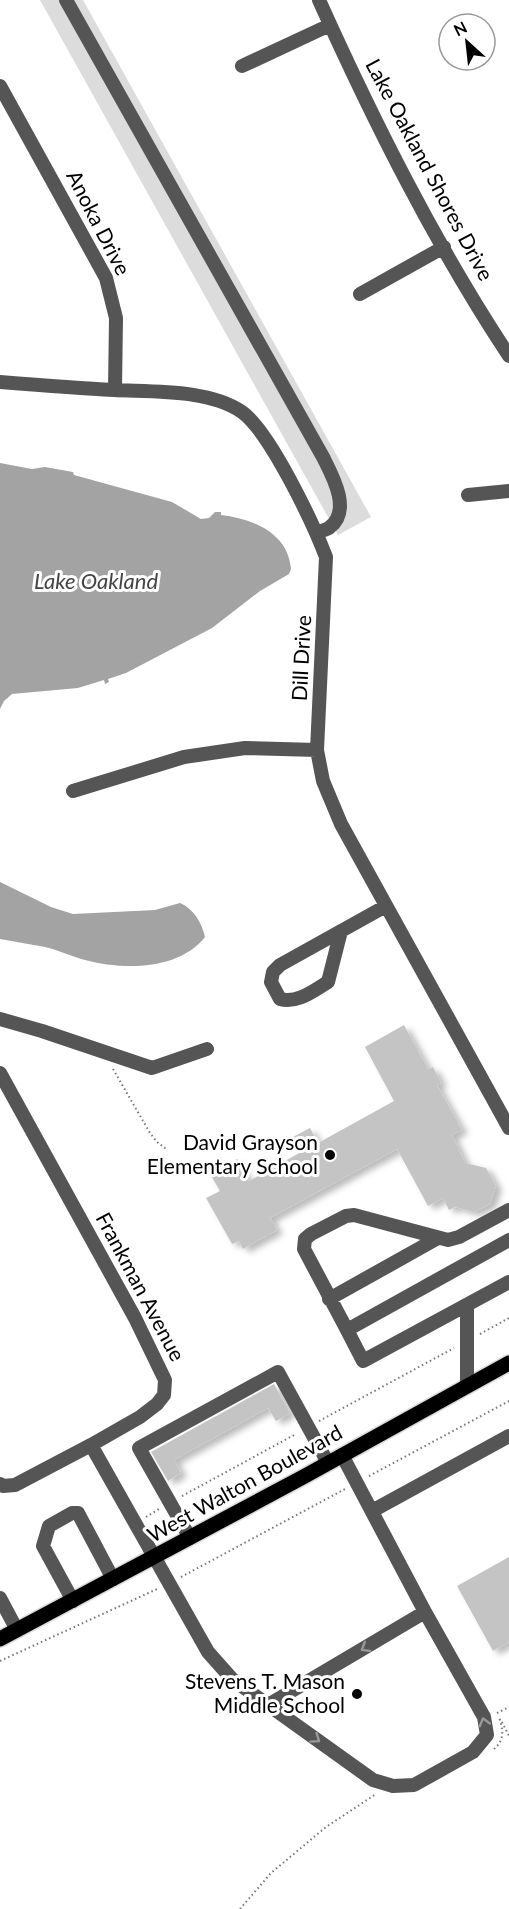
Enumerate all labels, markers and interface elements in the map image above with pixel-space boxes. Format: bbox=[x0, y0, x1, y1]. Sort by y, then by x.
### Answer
north arrow bbox=[437, 12, 497, 72]
text: N bbox=[450, 17, 470, 39]
street label: Lake Oakland Shores Drive bbox=[361, 54, 499, 284]
street label: Anoka Drive bbox=[62, 166, 136, 279]
water label: Lake Oakland bbox=[34, 567, 158, 594]
street label: Dill Drive bbox=[286, 614, 315, 702]
place label: David Grayson Elementary School bbox=[147, 1129, 318, 1178]
marker: David Grayson Elementary School bbox=[323, 1148, 337, 1162]
street label: Frankman Avenue bbox=[92, 1208, 191, 1365]
street label: West Walton Boulevard bbox=[143, 1419, 346, 1547]
one-way arrow bbox=[361, 1640, 371, 1652]
place label: Stevens T. Mason Middle School bbox=[185, 1668, 345, 1717]
marker: Stevens T. Mason Middle School bbox=[350, 1687, 364, 1701]
one-way arrow bbox=[479, 1717, 491, 1728]
one-way arrow bbox=[309, 1732, 320, 1743]

